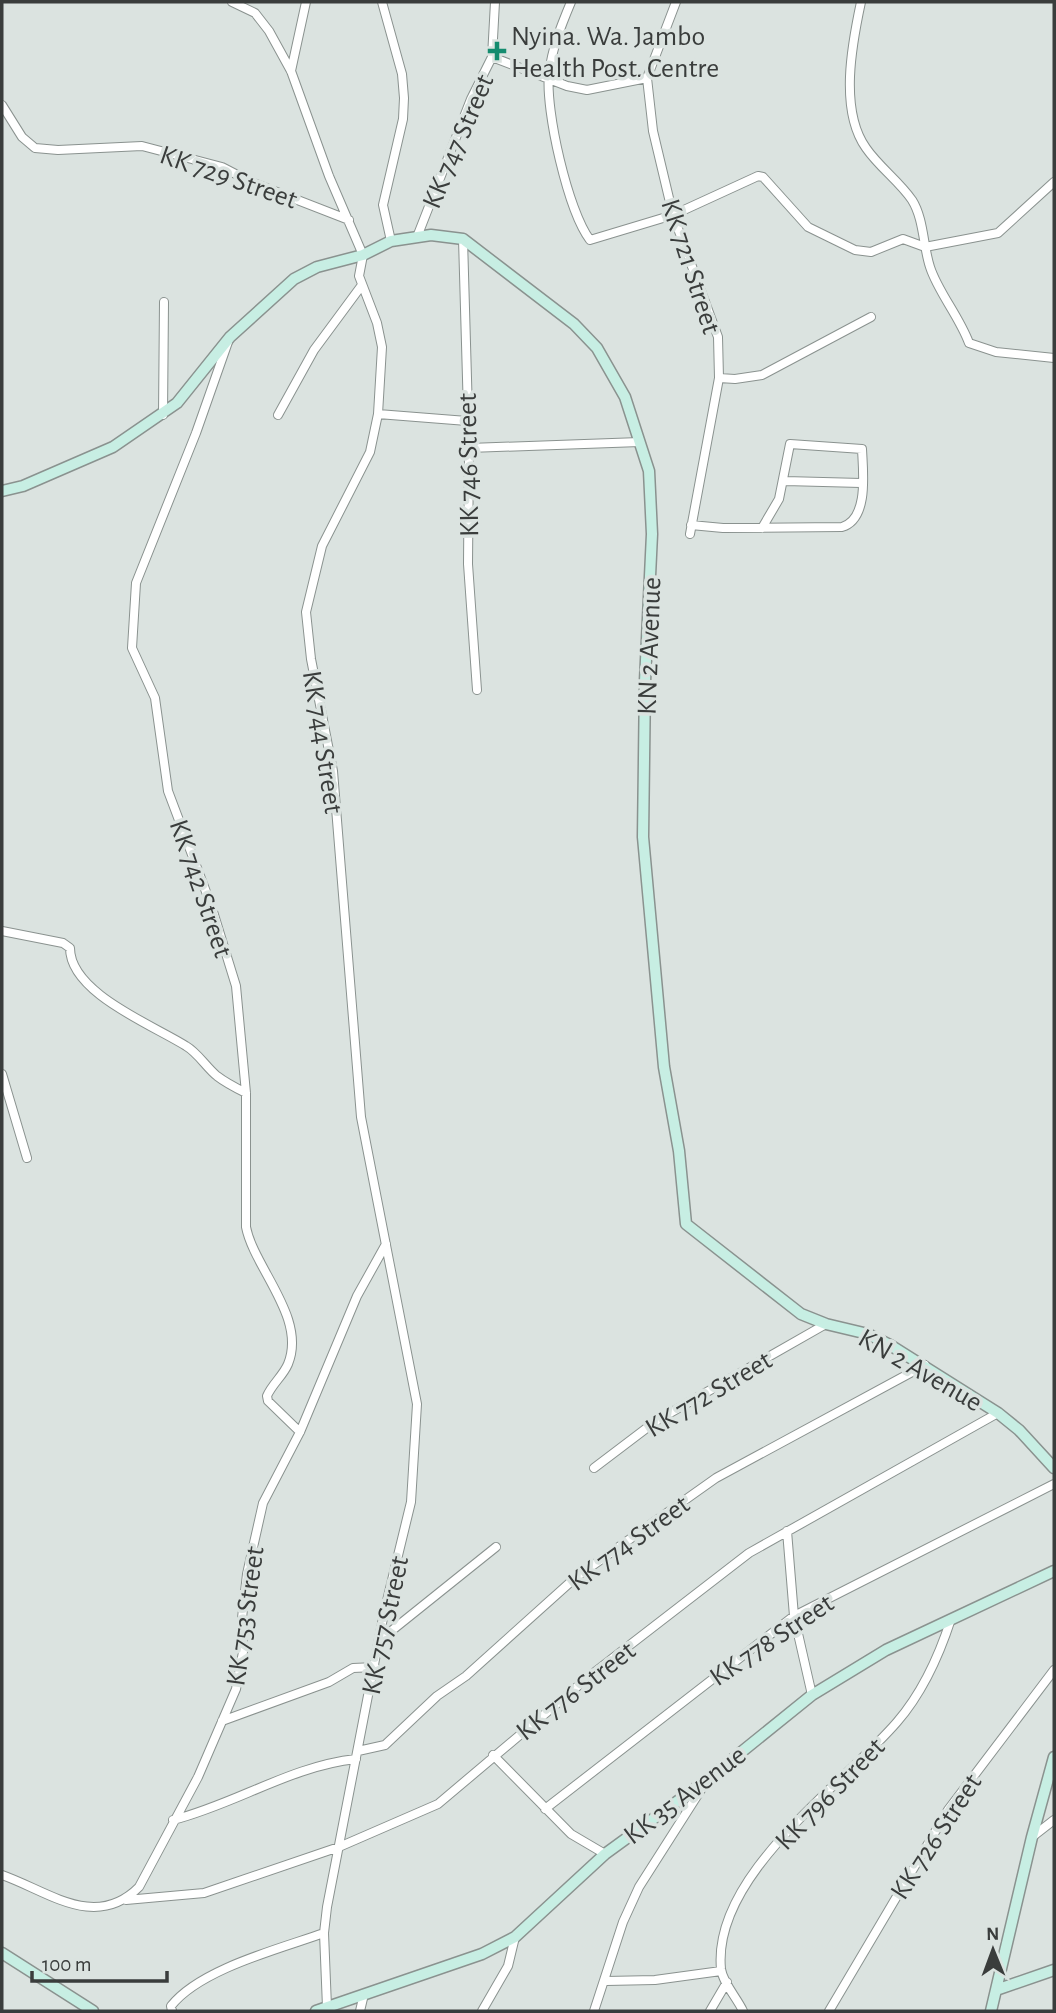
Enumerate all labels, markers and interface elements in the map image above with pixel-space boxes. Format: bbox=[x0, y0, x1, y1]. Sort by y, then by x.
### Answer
place label: Nyina. Wa. Jambo Health Post. Centre bbox=[511, 23, 719, 83]
marker: Nyina. Wa. Jambo Health Post. Centre bbox=[489, 43, 505, 59]
street label: KK 747 Street bbox=[418, 71, 500, 213]
street label: KK 729 Street bbox=[156, 141, 301, 214]
street label: KK 721 Street bbox=[655, 196, 725, 337]
street label: KK 746 Street bbox=[454, 393, 484, 537]
street label: KN 2 Avenue bbox=[634, 577, 666, 716]
street label: KK 744 Street bbox=[297, 669, 347, 816]
street label: KK 742 Street bbox=[163, 816, 237, 961]
street label: KN 2 Avenue bbox=[853, 1324, 987, 1417]
street label: KK 772 Street bbox=[641, 1346, 777, 1443]
street label: KK 774 Street bbox=[563, 1490, 695, 1597]
street label: KK 753 Street bbox=[222, 1545, 270, 1688]
street label: KK 757 Street bbox=[358, 1554, 414, 1697]
street label: KK 778 Street bbox=[705, 1589, 839, 1692]
street label: KK 776 Street bbox=[512, 1637, 641, 1746]
street label: KK 796 Street bbox=[770, 1733, 890, 1856]
street label: KK 35 Avenue bbox=[619, 1741, 751, 1850]
street label: KK 726 Street bbox=[886, 1769, 987, 1905]
north arrow bbox=[958, 1915, 1028, 1985]
text: N bbox=[986, 1925, 1000, 1944]
scale bar bbox=[32, 1940, 166, 1984]
text: 100 m bbox=[42, 1954, 92, 1975]

